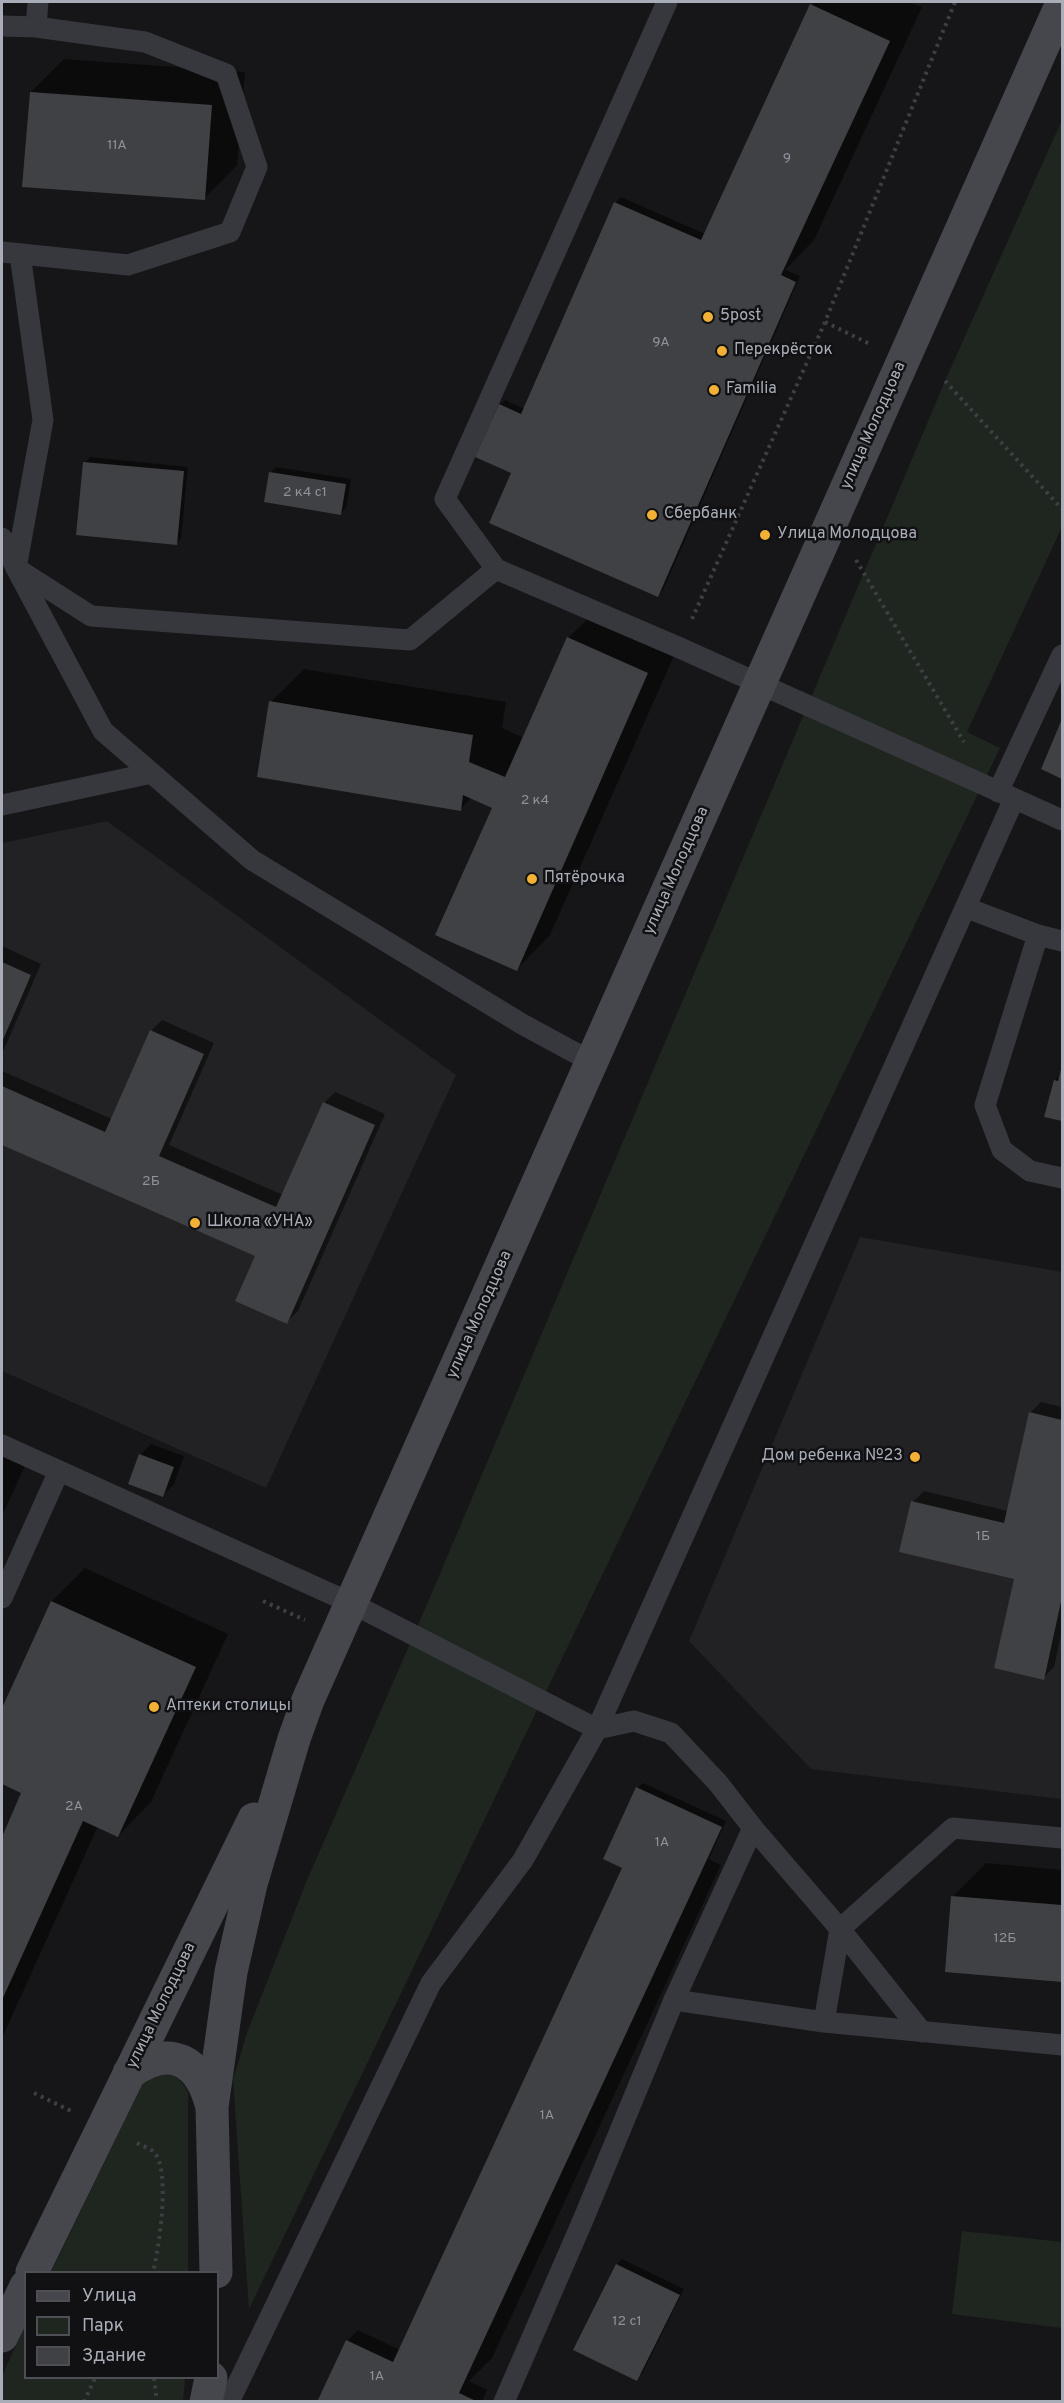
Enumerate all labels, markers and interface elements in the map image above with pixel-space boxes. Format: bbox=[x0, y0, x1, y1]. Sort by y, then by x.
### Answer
house number: 11А bbox=[107, 138, 127, 154]
house number: 9 bbox=[783, 151, 791, 167]
place label: 5post bbox=[720, 307, 761, 327]
marker: 5post bbox=[701, 310, 715, 324]
house number: 9А bbox=[652, 335, 670, 351]
place label: Перекрёсток bbox=[734, 341, 833, 361]
marker: Перекрёсток bbox=[715, 344, 729, 358]
street label: улица Молодцова bbox=[837, 359, 911, 493]
place label: Familia bbox=[726, 380, 777, 400]
marker: Familia bbox=[707, 383, 721, 397]
house number: 2 к4 с1 bbox=[283, 485, 327, 501]
place label: Сбербанк bbox=[664, 505, 737, 525]
marker: Сбербанк bbox=[645, 508, 659, 522]
place label: Улица Молодцова bbox=[777, 525, 917, 545]
marker: Улица Молодцова bbox=[758, 528, 772, 542]
house number: 2 к4 bbox=[521, 793, 549, 809]
street label: улица Молодцова bbox=[640, 804, 714, 938]
place label: Пятёрочка bbox=[544, 869, 625, 889]
marker: Пятёрочка bbox=[525, 872, 539, 886]
house number: 2Б bbox=[142, 1174, 160, 1190]
place label: Школа «УНА» bbox=[207, 1213, 313, 1233]
marker: Школа «УНА» bbox=[188, 1216, 202, 1230]
street label: улица Молодцова bbox=[443, 1248, 517, 1382]
place label: Дом ребенка №23 bbox=[761, 1447, 903, 1467]
marker: Дом ребенка №23 bbox=[908, 1450, 922, 1464]
house number: 1Б bbox=[976, 1529, 990, 1545]
place label: Аптеки столицы bbox=[166, 1697, 291, 1717]
marker: Аптеки столицы bbox=[147, 1700, 161, 1714]
house number: 2А bbox=[65, 1799, 83, 1815]
house number: 1А bbox=[655, 1835, 669, 1851]
house number: 12Б bbox=[994, 1931, 1016, 1947]
street label: улица Молодцова bbox=[123, 1940, 201, 2072]
house number: 1А bbox=[540, 2108, 554, 2124]
legend bbox=[24, 2271, 219, 2379]
text: Улица bbox=[82, 2285, 136, 2308]
house number: 12 с1 bbox=[612, 2314, 642, 2330]
text: Парк bbox=[82, 2315, 124, 2338]
text: Здание bbox=[82, 2345, 146, 2368]
house number: 1А bbox=[370, 2369, 384, 2385]

